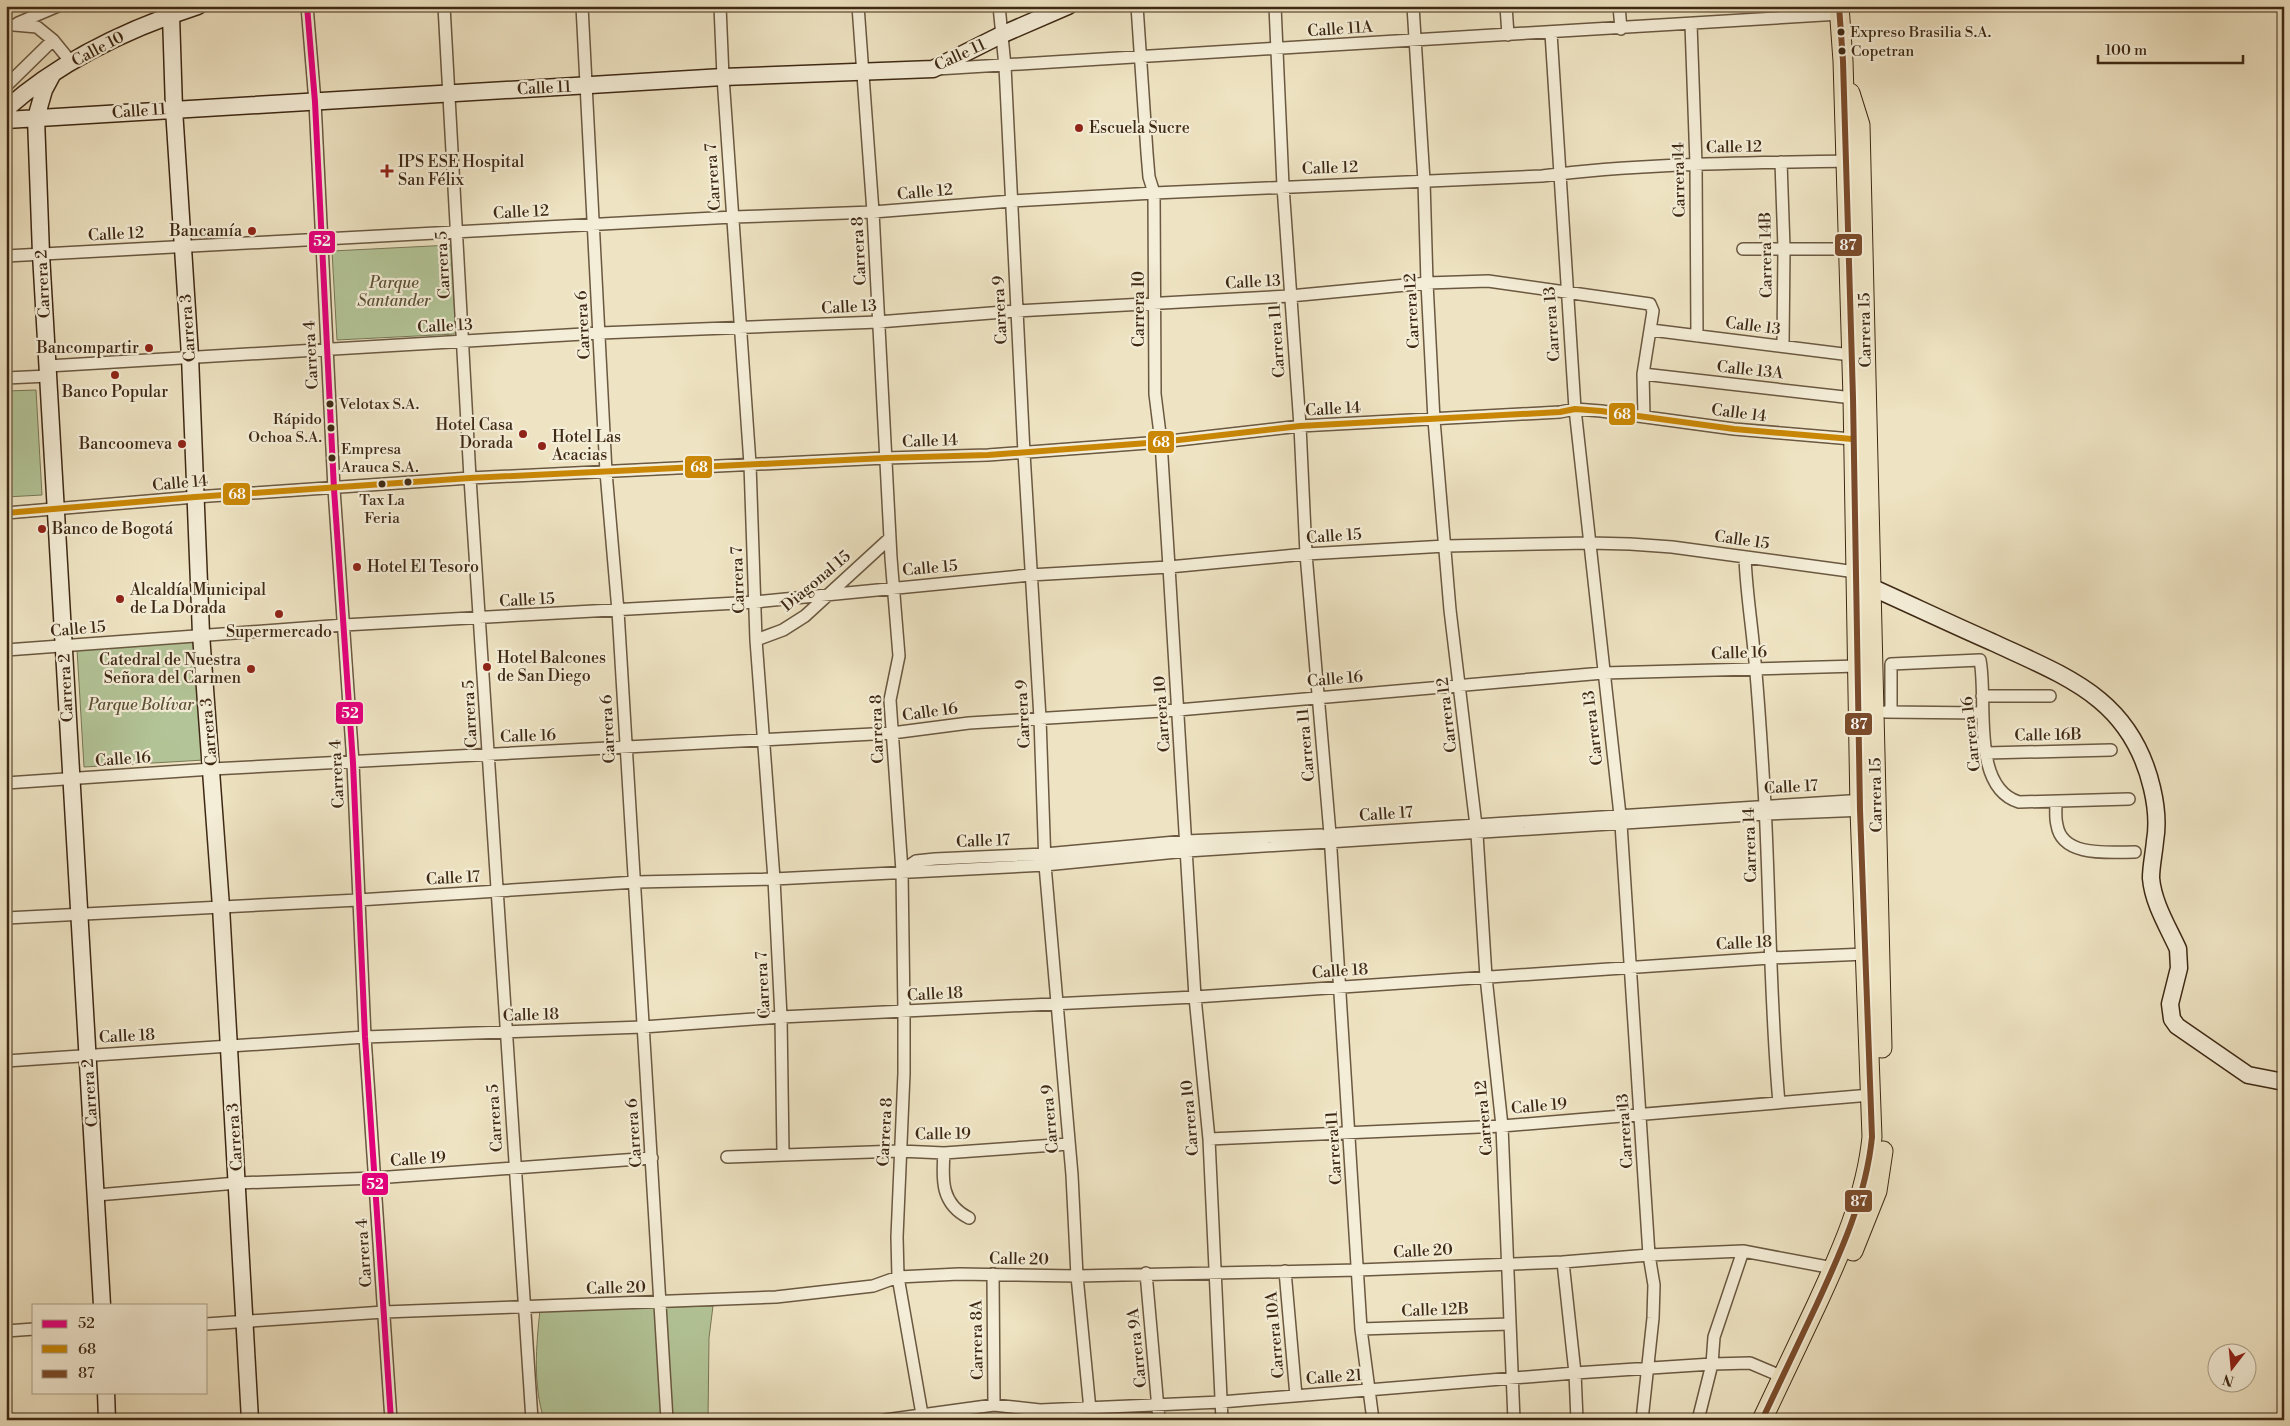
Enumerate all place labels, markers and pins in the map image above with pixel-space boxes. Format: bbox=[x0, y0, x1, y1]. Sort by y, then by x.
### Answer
place label: Expreso Brasilia S.A. bbox=[1850, 23, 1991, 42]
marker: Expreso Brasilia S.A. bbox=[1836, 27, 1846, 37]
place label: Copetran bbox=[1851, 42, 1914, 61]
marker: Copetran bbox=[1837, 46, 1847, 56]
place label: Escuela Sucre bbox=[1089, 118, 1190, 138]
marker: Escuela Sucre bbox=[1073, 122, 1085, 134]
place label: IPS ESE Hospital San Félix bbox=[398, 152, 524, 190]
marker: IPS ESE Hospital San Félix bbox=[380, 164, 394, 178]
place label: Bancamía bbox=[169, 221, 243, 241]
marker: Bancamía bbox=[246, 225, 258, 237]
place label: Bancompartir bbox=[36, 338, 139, 358]
marker: Bancompartir bbox=[143, 342, 155, 354]
marker: Banco Popular bbox=[109, 369, 121, 381]
place label: Banco Popular bbox=[61, 382, 168, 402]
place label: Velotax S.A. bbox=[338, 395, 419, 414]
marker: Velotax S.A. bbox=[325, 399, 335, 409]
place label: Rápido Ochoa S.A. bbox=[248, 410, 322, 447]
place label: Hotel Casa Dorada bbox=[435, 415, 514, 453]
marker: Rápido Ochoa S.A. bbox=[326, 423, 336, 433]
place label: Hotel Las Acacias bbox=[551, 427, 621, 465]
marker: Hotel Casa Dorada bbox=[517, 428, 529, 440]
place label: Bancoomeva bbox=[78, 434, 173, 454]
marker: Bancoomeva bbox=[176, 438, 188, 450]
place label: Empresa Arauca S.A. bbox=[340, 440, 419, 477]
marker: Hotel Las Acacias bbox=[536, 440, 548, 452]
marker: Empresa Arauca S.A. bbox=[327, 453, 337, 463]
unlabelled marker bbox=[403, 477, 413, 487]
marker: Tax La Feria bbox=[377, 479, 387, 489]
place label: Tax La Feria bbox=[359, 491, 405, 528]
place label: Banco de Bogotá bbox=[51, 519, 174, 539]
marker: Banco de Bogotá bbox=[36, 523, 48, 535]
place label: Hotel El Tesoro bbox=[367, 557, 479, 577]
marker: Hotel El Tesoro bbox=[351, 561, 363, 573]
place label: Alcaldía Municipal de La Dorada bbox=[129, 580, 266, 618]
marker: Alcaldía Municipal de La Dorada bbox=[114, 593, 126, 605]
marker: Supermercado bbox=[273, 608, 285, 620]
place label: Supermercado bbox=[226, 622, 332, 642]
place label: Hotel Balcones de San Diego bbox=[497, 648, 606, 686]
place label: Catedral de Nuestra Señora del Carmen bbox=[99, 650, 242, 688]
marker: Hotel Balcones de San Diego bbox=[481, 661, 493, 673]
marker: Catedral de Nuestra Señora del Carmen bbox=[245, 663, 257, 675]

